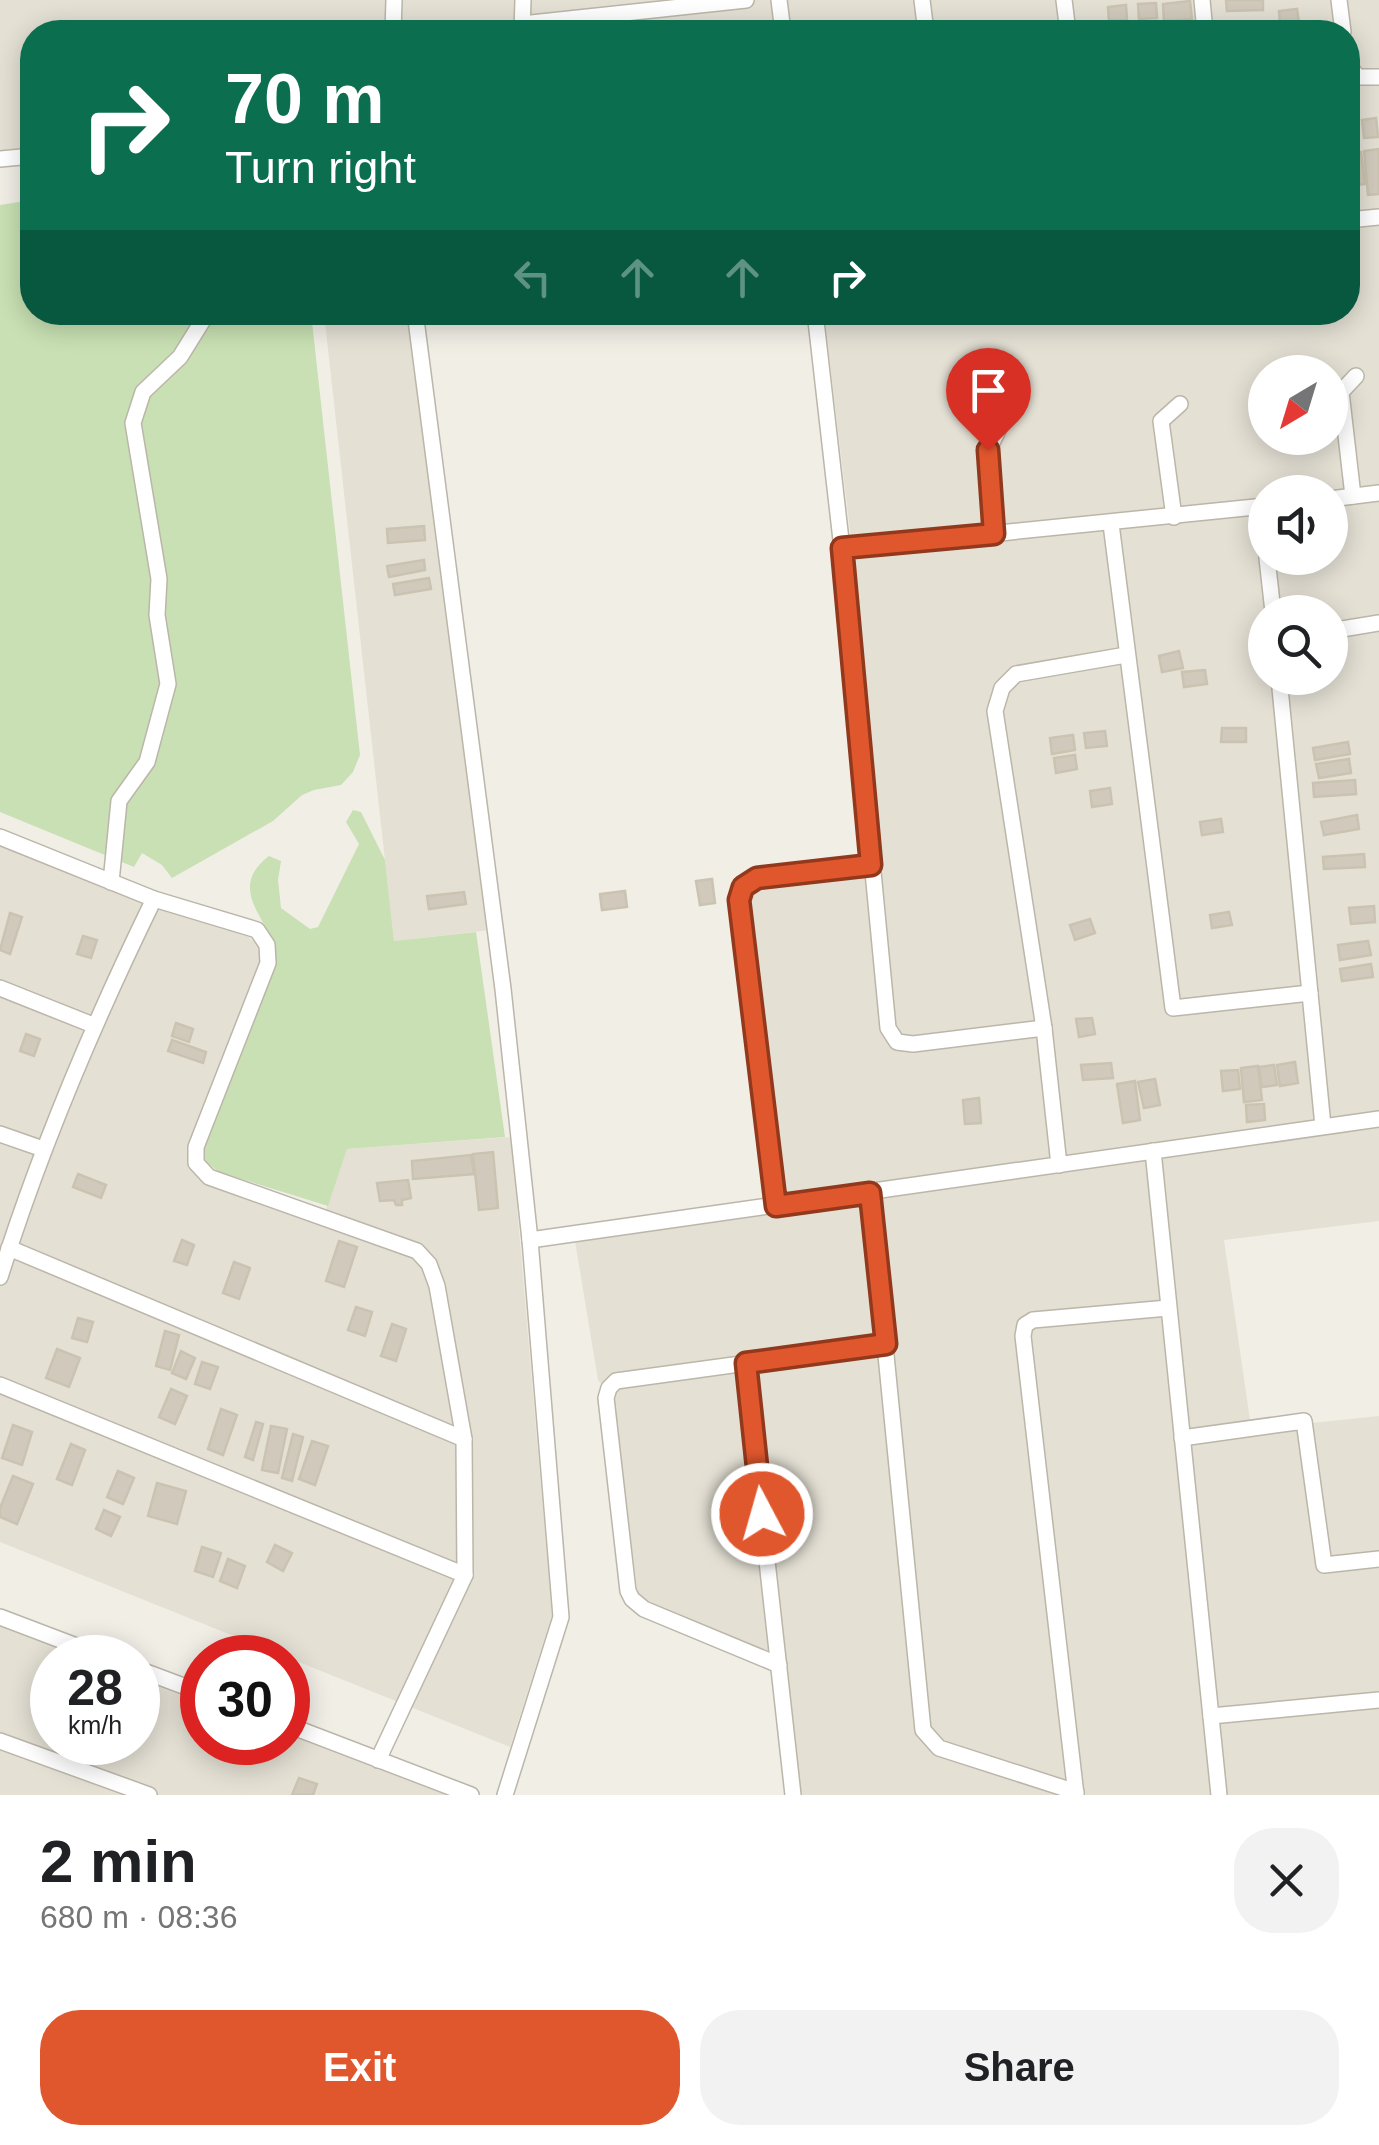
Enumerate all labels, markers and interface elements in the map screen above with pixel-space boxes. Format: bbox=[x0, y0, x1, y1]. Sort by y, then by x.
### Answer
icon: right bbox=[60, 60, 190, 190]
text: 70 m bbox=[225, 60, 385, 138]
text: Turn right bbox=[225, 142, 416, 193]
icon: left bbox=[505, 250, 560, 305]
icon: ahead bbox=[610, 250, 665, 305]
icon: ahead bbox=[715, 250, 770, 305]
icon: right bbox=[820, 250, 875, 305]
pin bbox=[946, 348, 1031, 451]
north arrow bbox=[1248, 355, 1348, 455]
map controls bbox=[1248, 355, 1348, 695]
icon: arrive bbox=[961, 363, 1016, 418]
button: sound bbox=[1248, 475, 1348, 575]
button: search bbox=[1248, 595, 1348, 695]
position arrow bbox=[710, 1462, 814, 1566]
speed limit sign: 30 bbox=[180, 1635, 310, 1765]
text: 28 bbox=[67, 1660, 123, 1716]
text: km/h bbox=[68, 1711, 122, 1739]
text: 2 min bbox=[40, 1828, 197, 1895]
button: close bbox=[1234, 1828, 1339, 1933]
text: 680 m · 08:36 bbox=[40, 1899, 237, 1935]
button: Exit bbox=[40, 2010, 680, 2125]
button: Share bbox=[700, 2010, 1339, 2125]

